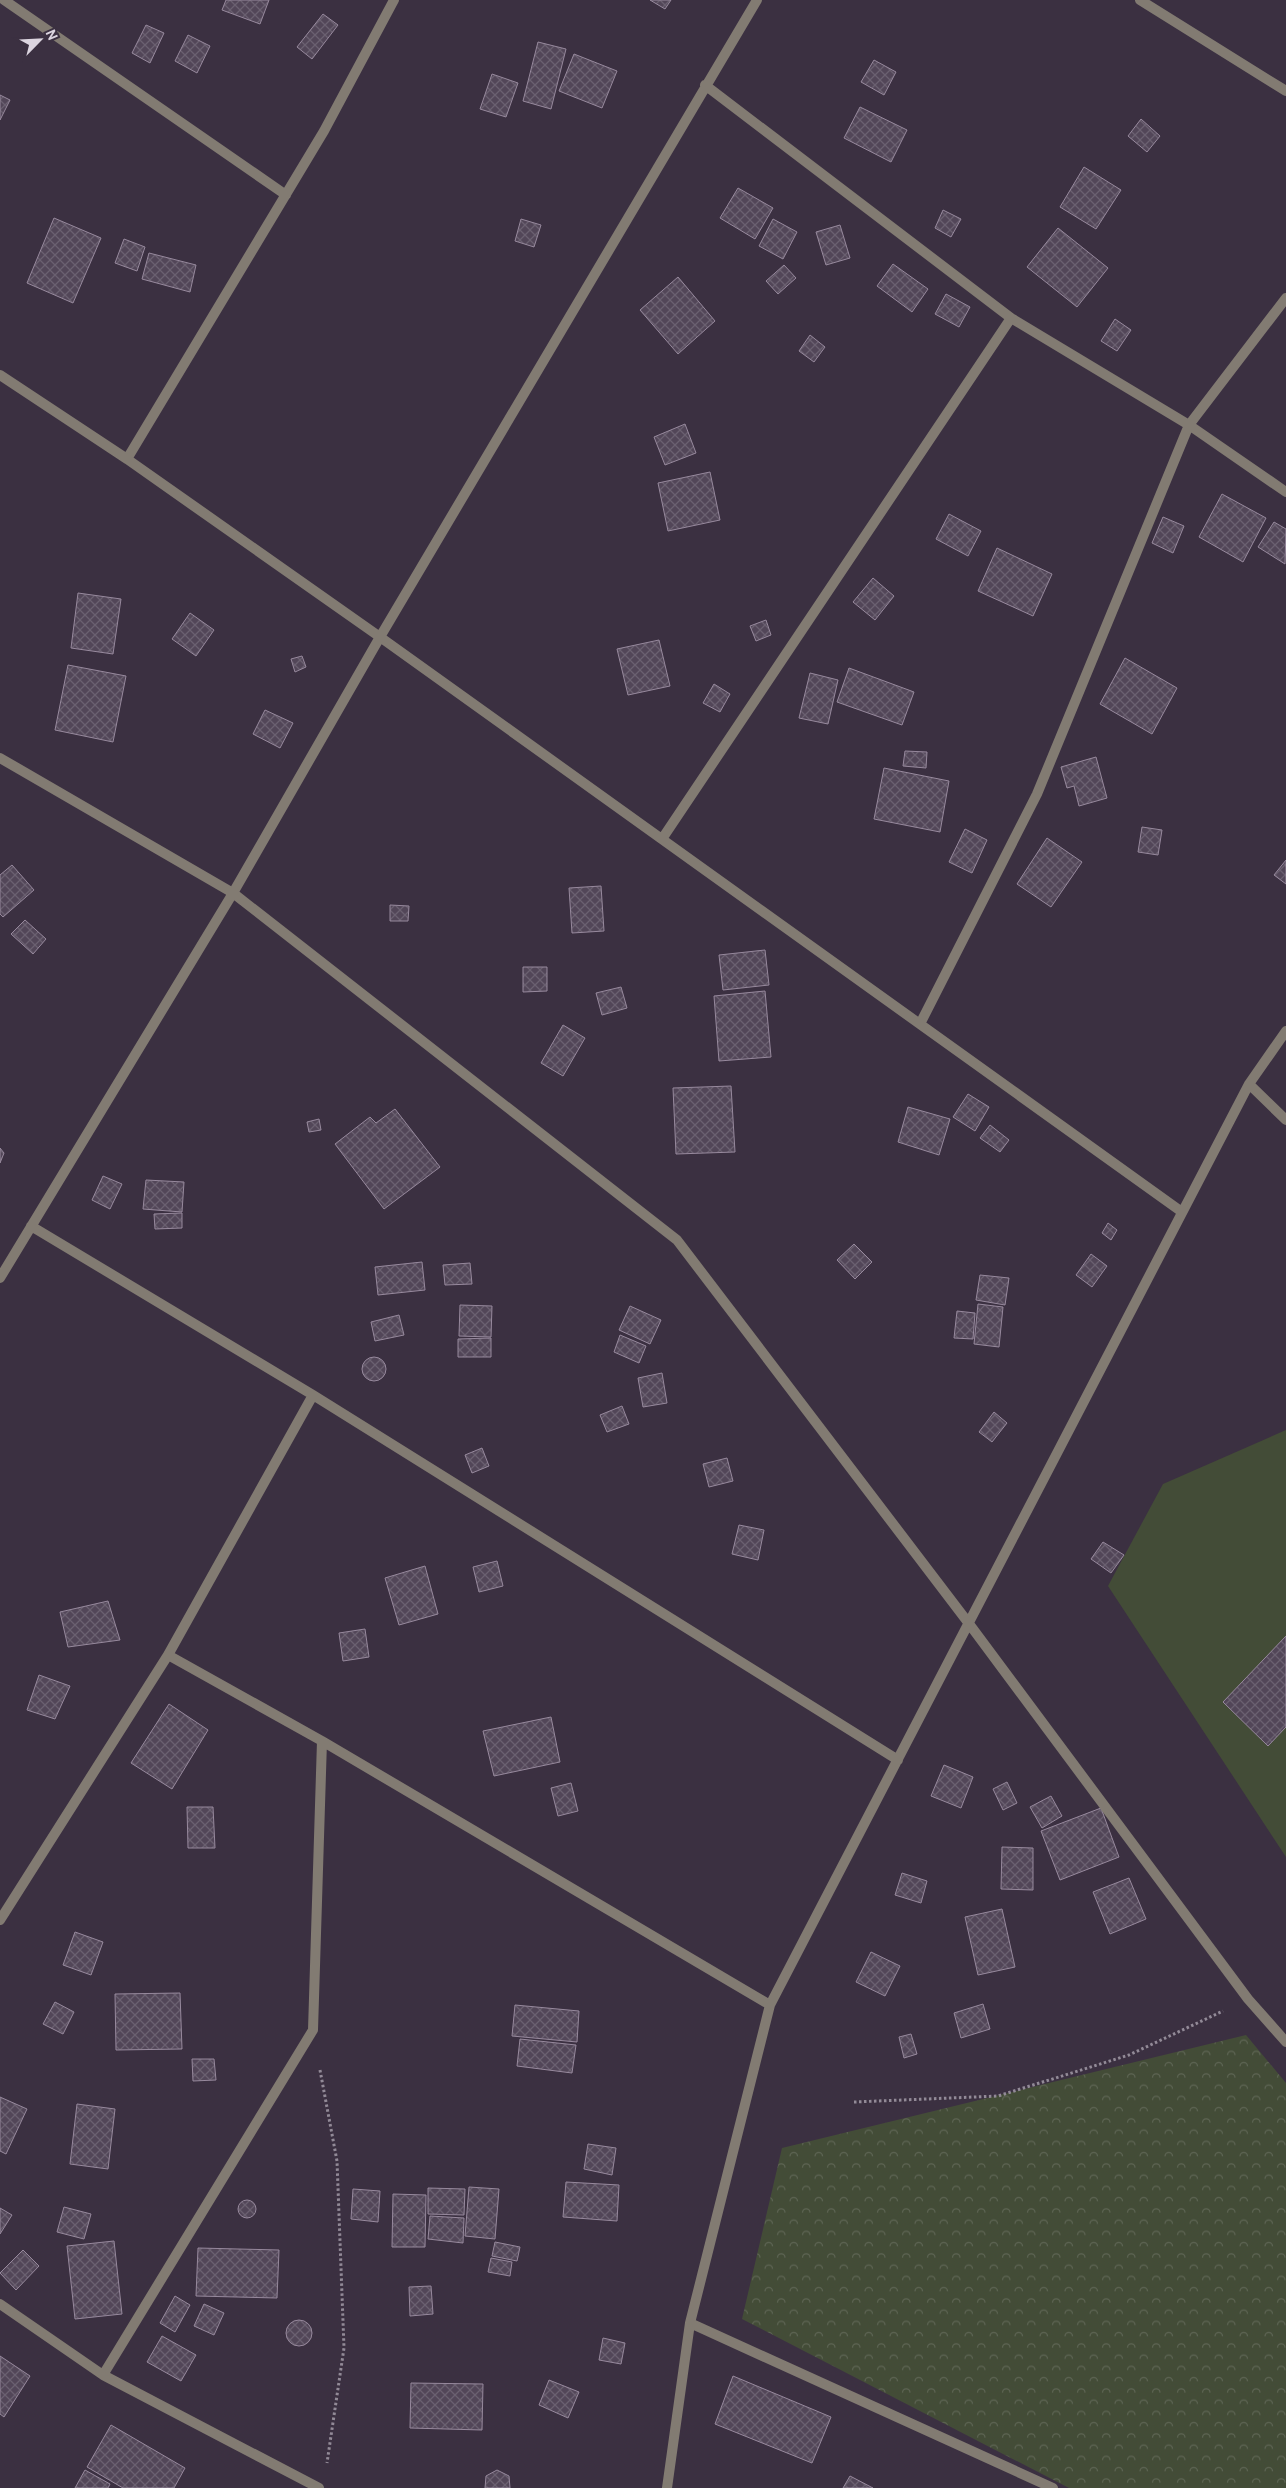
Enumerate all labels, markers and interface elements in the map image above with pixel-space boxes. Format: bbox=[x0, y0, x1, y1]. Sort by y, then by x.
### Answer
north arrow bbox=[15, 15, 65, 65]
text: N bbox=[41, 27, 60, 43]

